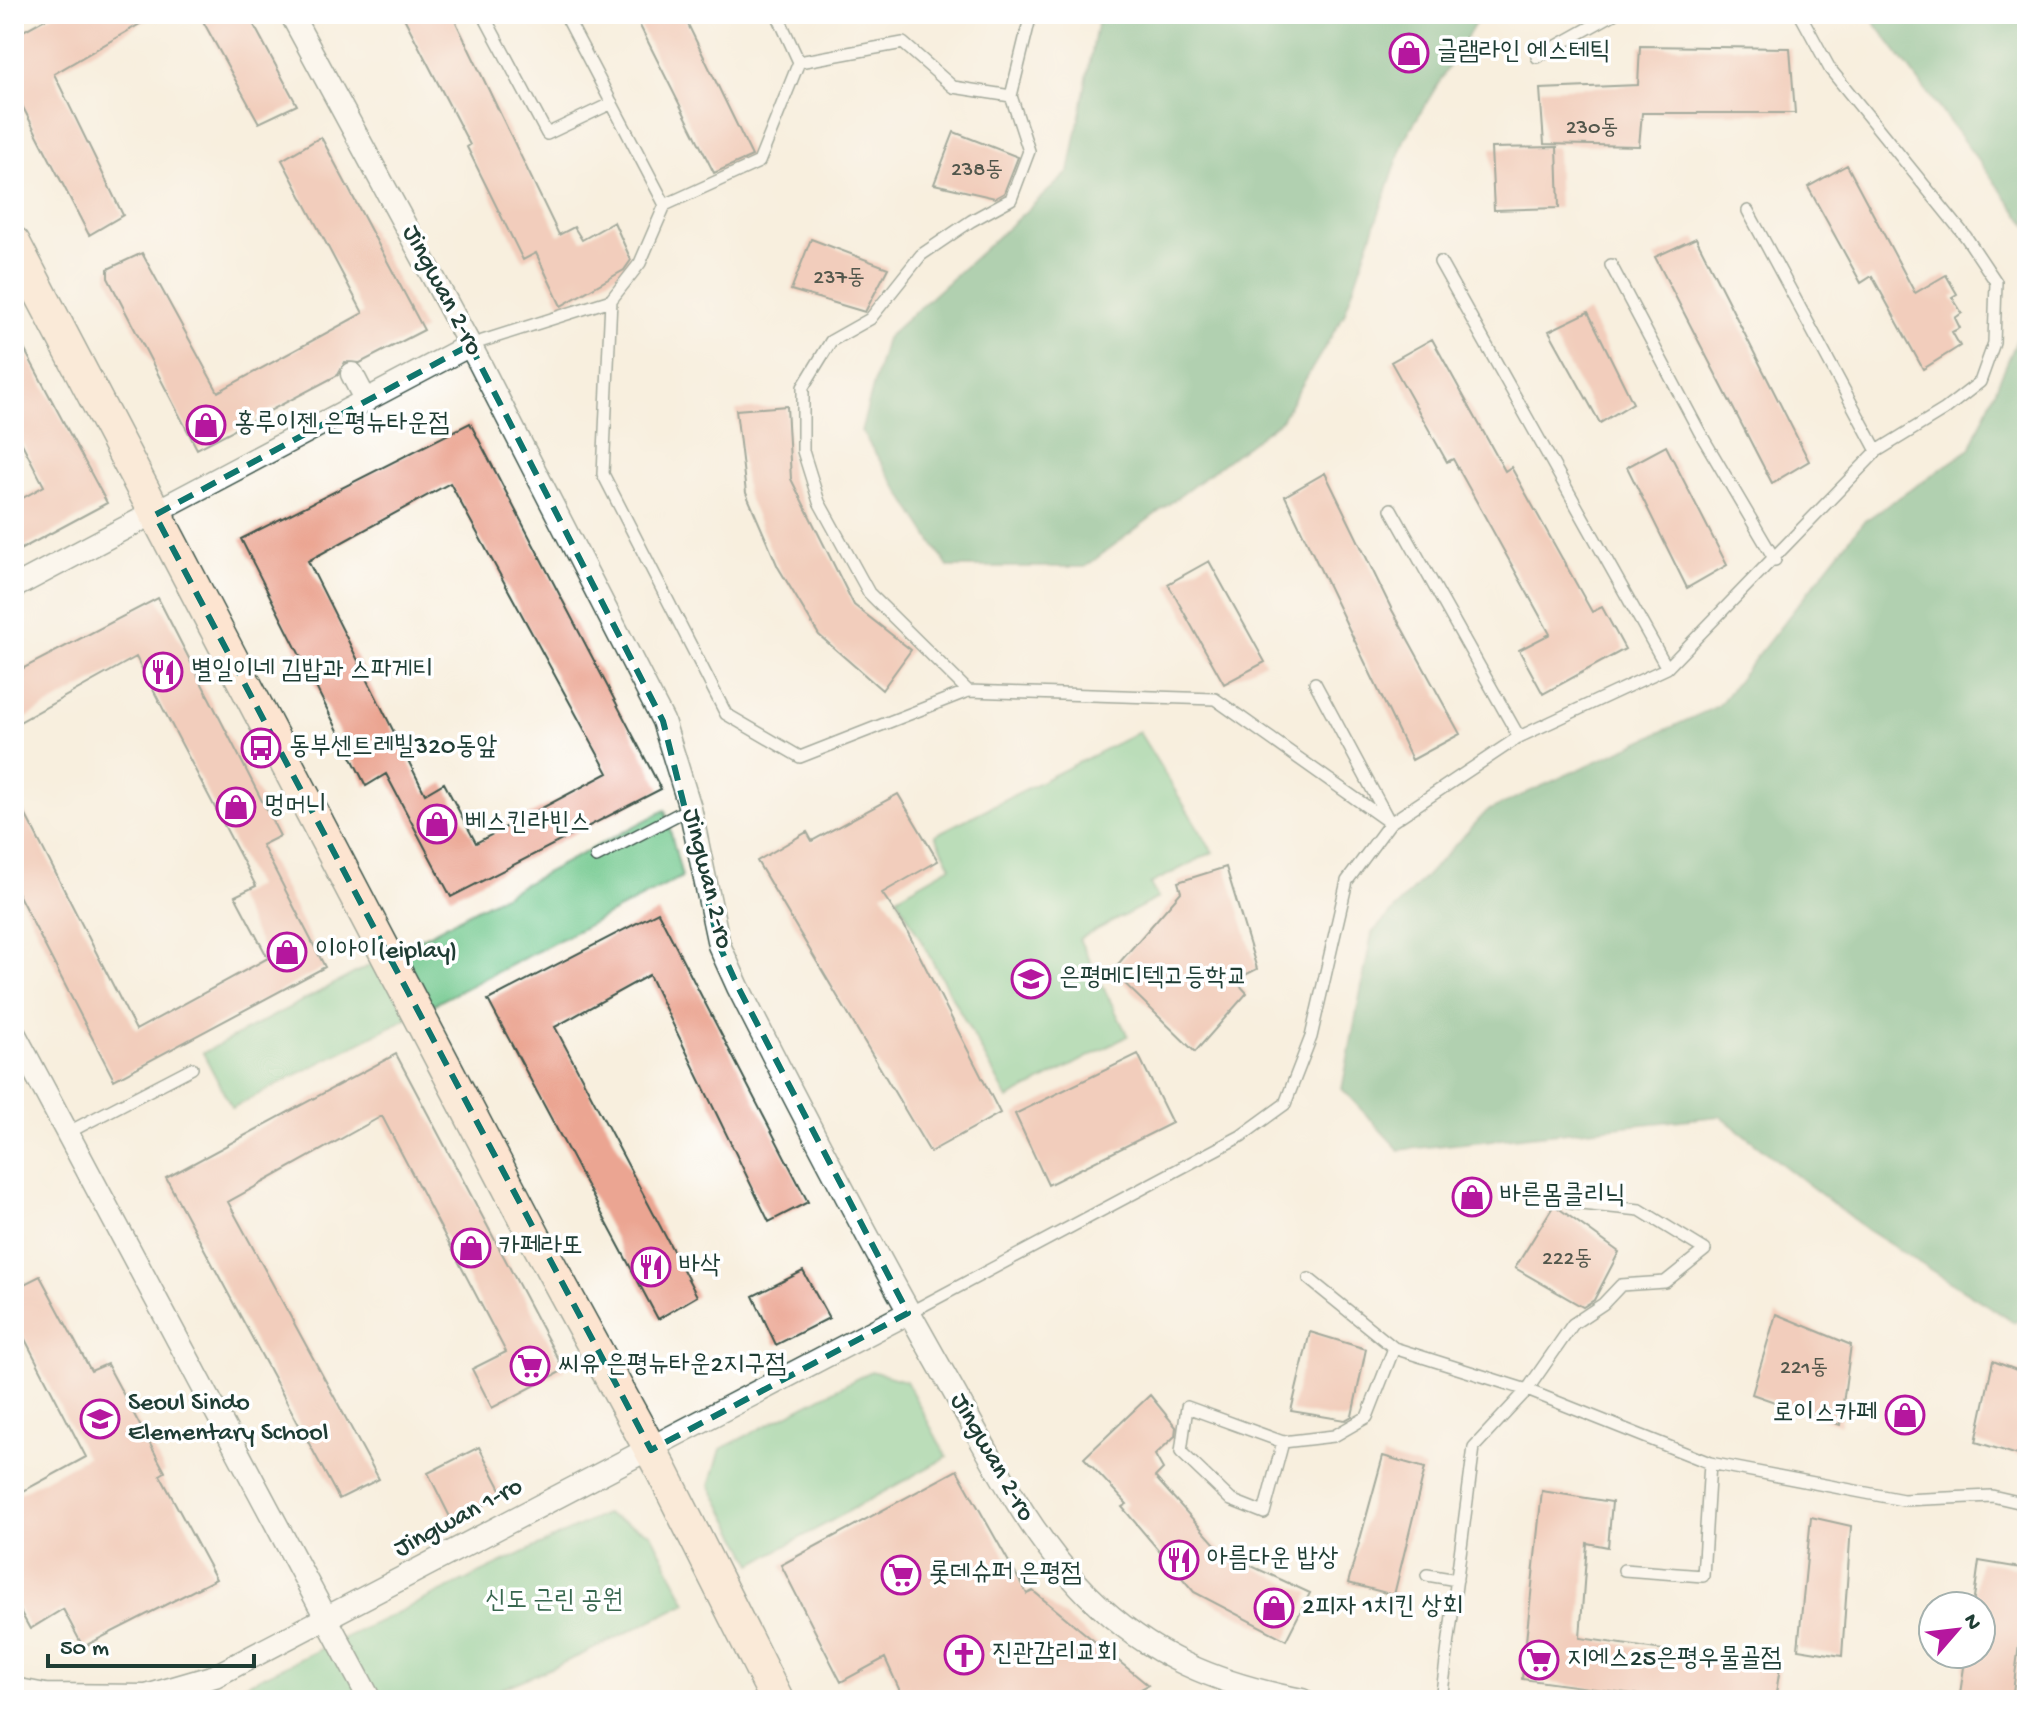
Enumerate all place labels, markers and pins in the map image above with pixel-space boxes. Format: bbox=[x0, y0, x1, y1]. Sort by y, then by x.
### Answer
shop icon: 글램라인 에스테틱 bbox=[1388, 32, 1430, 74]
place label: 글램라인 에스테틱 bbox=[1437, 38, 1611, 69]
shop icon: 홍루이젠 은평뉴타운점 bbox=[185, 404, 227, 446]
place label: 홍루이젠 은평뉴타운점 bbox=[234, 409, 449, 441]
restaurant icon: 별일이네 김밥과 스파게티 bbox=[142, 651, 184, 693]
place label: 별일이네 김밥과 스파게티 bbox=[191, 657, 433, 688]
bus stop icon: 동부센트레빌320동앞 bbox=[240, 727, 282, 769]
place label: 동부센트레빌320동앞 bbox=[289, 733, 497, 764]
shop icon: 멍머니 bbox=[215, 786, 257, 828]
place label: 멍머니 bbox=[264, 792, 327, 823]
shop icon: 베스킨라빈스 bbox=[416, 803, 458, 845]
place label: 베스킨라빈스 bbox=[465, 809, 591, 840]
shop icon: 이아이(eiplay) bbox=[266, 931, 308, 973]
place label: 이아이(eiplay) bbox=[315, 937, 457, 968]
school or university icon: 은평메디텍고등학교 bbox=[1010, 958, 1052, 1000]
place label: 은평메디텍고등학교 bbox=[1059, 964, 1247, 995]
shop icon: 바른몸클리닉 bbox=[1451, 1176, 1493, 1218]
place label: 바른몸클리닉 bbox=[1500, 1182, 1626, 1213]
shop icon: 카페라또 bbox=[450, 1227, 492, 1269]
place label: 카페라또 bbox=[499, 1233, 583, 1264]
restaurant icon: 바삭 bbox=[630, 1246, 672, 1288]
place label: 바삭 bbox=[679, 1252, 721, 1283]
supermarket icon: 씨유 은평뉴타운2지구점 bbox=[509, 1345, 551, 1387]
place label: 씨유 은평뉴타운2지구점 bbox=[558, 1351, 786, 1382]
place label: Seoul Sindo Elementary School bbox=[128, 1389, 328, 1450]
shop icon: 로이스카페 bbox=[1884, 1394, 1926, 1436]
school or university icon: Seoul Sindo Elementary School bbox=[79, 1398, 121, 1440]
place label: 로이스카페 bbox=[1772, 1400, 1877, 1431]
restaurant icon: 아름다운 밥상 bbox=[1158, 1539, 1200, 1581]
place label: 아름다운 밥상 bbox=[1207, 1545, 1339, 1576]
supermarket icon: 롯데슈퍼 은평점 bbox=[880, 1554, 922, 1596]
place label: 롯데슈퍼 은평점 bbox=[929, 1560, 1082, 1591]
shop icon: 2피자 1치킨 상회 bbox=[1253, 1587, 1295, 1629]
place label: 2피자 1치킨 상회 bbox=[1302, 1593, 1463, 1624]
church icon: 진관감리교회 bbox=[943, 1634, 985, 1676]
supermarket icon: 지에스25은평우물골점 bbox=[1518, 1639, 1560, 1681]
place label: 진관감리교회 bbox=[992, 1640, 1118, 1671]
place label: 지에스25은평우물골점 bbox=[1567, 1645, 1782, 1676]

